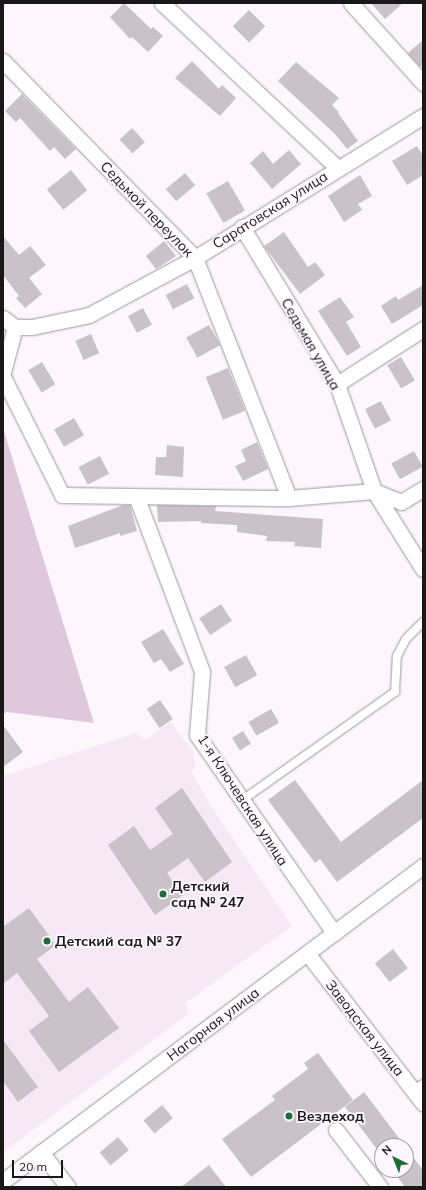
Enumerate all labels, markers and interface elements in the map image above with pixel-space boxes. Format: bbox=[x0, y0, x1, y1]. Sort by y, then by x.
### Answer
street label: Седьмой переулок bbox=[97, 158, 197, 260]
street label: Саратовская улица bbox=[209, 168, 331, 252]
street label: Седьмая улица bbox=[278, 295, 344, 393]
street label: 1-я Ключевская улица bbox=[194, 731, 292, 869]
place label: Детский сад № 247 bbox=[171, 878, 244, 910]
marker: Детский сад № 247 bbox=[158, 889, 168, 899]
place label: Детский сад № 37 bbox=[55, 933, 182, 949]
marker: Детский сад № 37 bbox=[42, 936, 52, 946]
street label: Заводская улица bbox=[322, 977, 408, 1079]
street label: Нагорная улица bbox=[164, 984, 262, 1064]
place label: Вездеход bbox=[297, 1108, 364, 1124]
marker: Вездеход bbox=[284, 1111, 294, 1121]
north arrow bbox=[374, 1138, 414, 1178]
text: N bbox=[379, 1142, 394, 1158]
scale bar bbox=[14, 1152, 65, 1178]
text: 20 m bbox=[19, 1159, 47, 1174]

